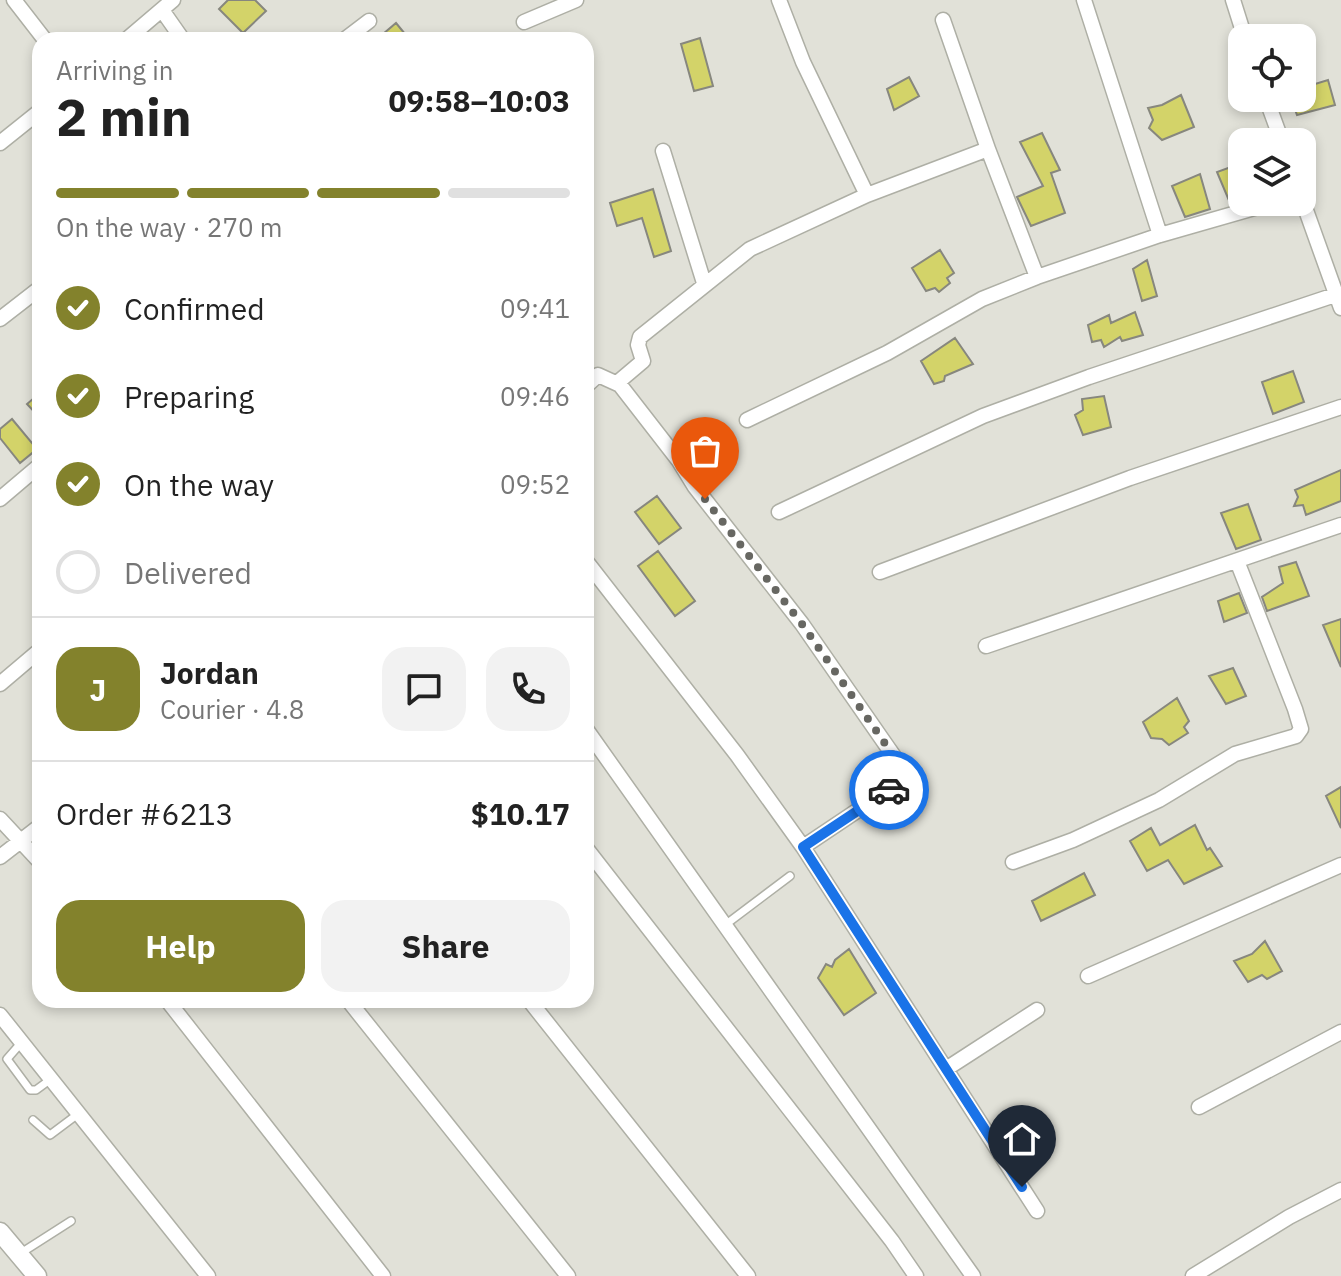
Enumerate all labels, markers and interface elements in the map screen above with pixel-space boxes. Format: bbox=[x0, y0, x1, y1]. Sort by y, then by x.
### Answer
map controls bbox=[1228, 24, 1316, 216]
button: locate bbox=[1228, 24, 1316, 112]
text: Arriving in bbox=[56, 53, 173, 87]
text: 09:58–10:03 bbox=[389, 81, 570, 120]
text: 2 min bbox=[56, 83, 192, 150]
button: layers bbox=[1228, 128, 1316, 216]
text: On the way · 270 m bbox=[56, 210, 282, 244]
icon: check bbox=[56, 286, 100, 330]
text: Confirmed bbox=[124, 289, 265, 328]
text: 09:41 bbox=[500, 291, 570, 325]
icon: check bbox=[56, 374, 100, 418]
text: Preparing bbox=[124, 377, 254, 416]
text: 09:46 bbox=[500, 379, 570, 413]
pin bbox=[671, 417, 739, 499]
icon: bag bbox=[683, 429, 727, 473]
icon: check bbox=[56, 462, 100, 506]
text: On the way bbox=[124, 465, 274, 504]
text: 09:52 bbox=[500, 467, 570, 501]
text: Delivered bbox=[124, 553, 252, 592]
button: chat bbox=[382, 647, 466, 731]
button: phone bbox=[486, 647, 570, 731]
text: Jordan bbox=[160, 653, 259, 692]
text: J bbox=[90, 670, 106, 709]
text: Courier · 4.8 bbox=[160, 692, 304, 726]
courier bbox=[849, 750, 929, 830]
icon: car bbox=[867, 768, 911, 812]
text: Order #6213 bbox=[56, 794, 233, 833]
text: $10.17 bbox=[471, 794, 570, 833]
button: Help bbox=[56, 900, 305, 992]
button: Share bbox=[321, 900, 570, 992]
pin bbox=[988, 1105, 1056, 1187]
icon: home bbox=[1000, 1117, 1044, 1161]

